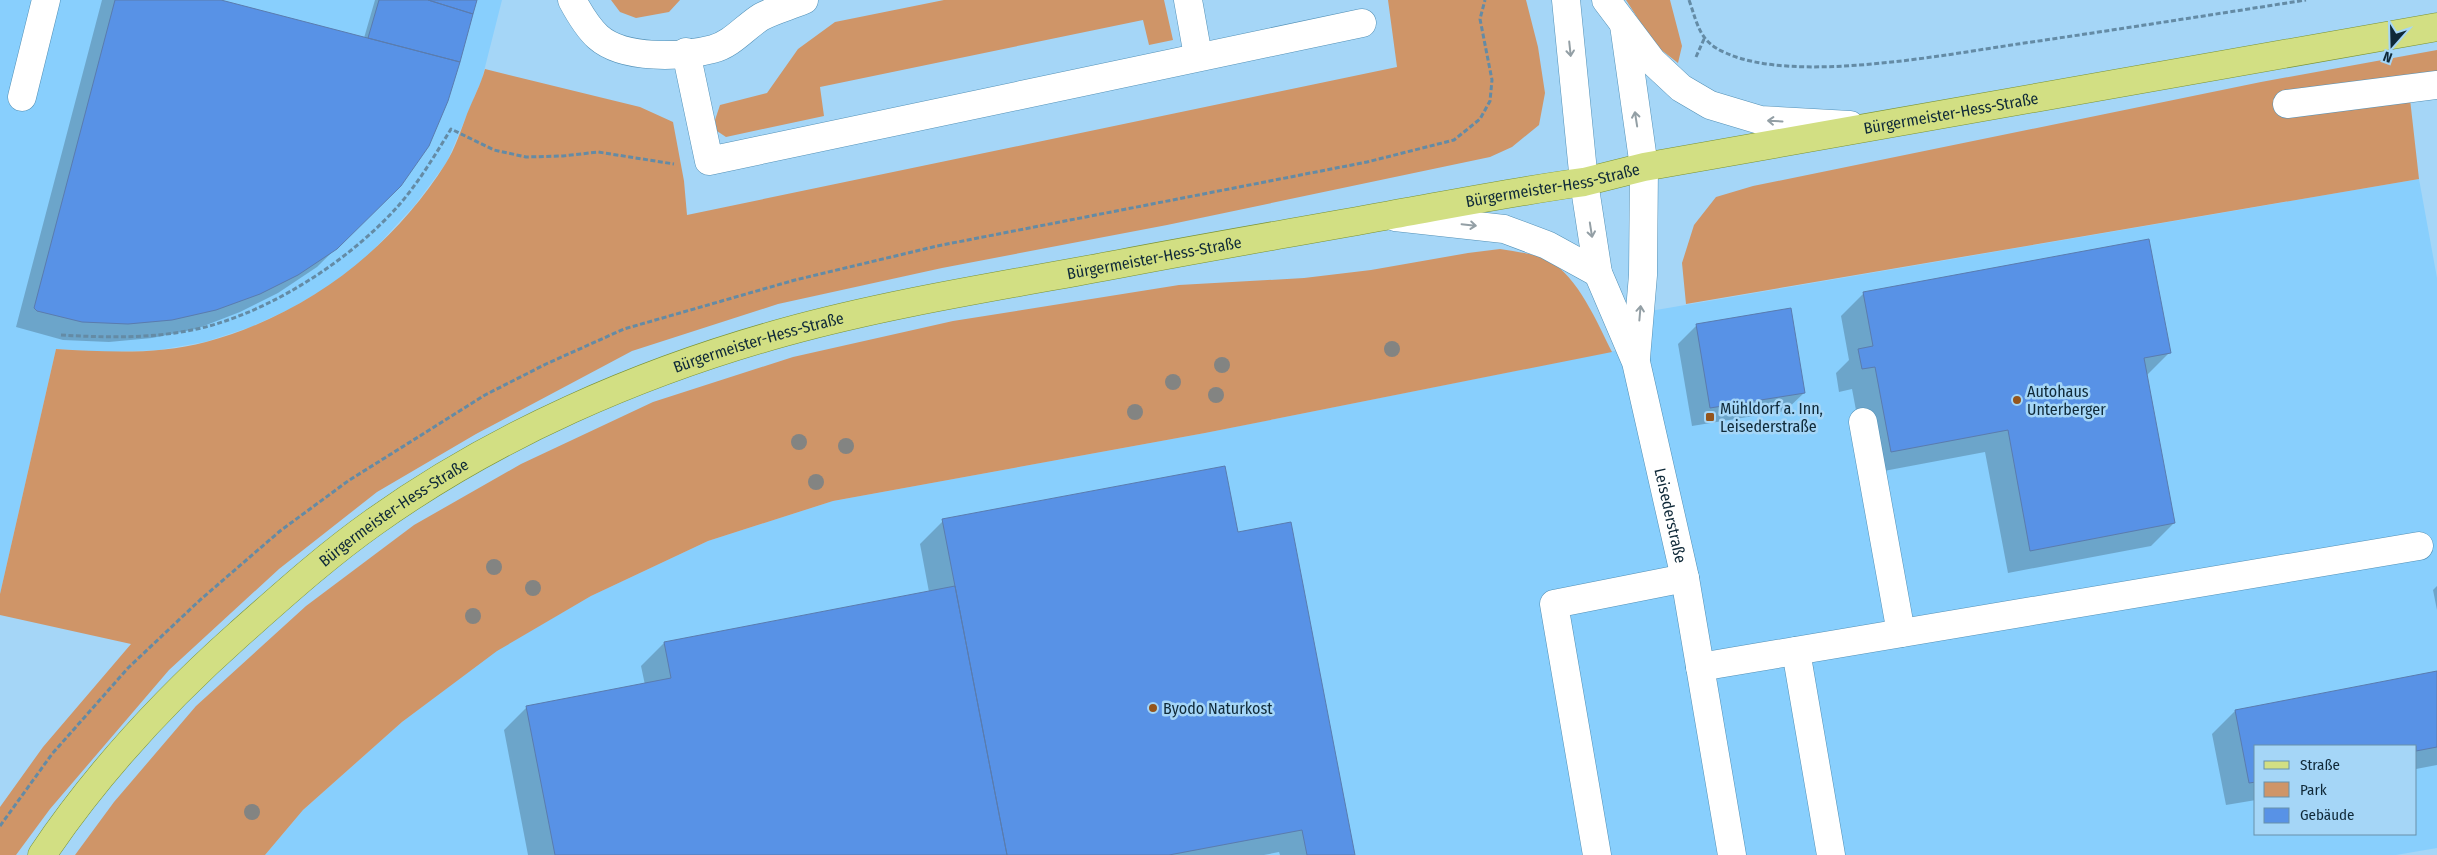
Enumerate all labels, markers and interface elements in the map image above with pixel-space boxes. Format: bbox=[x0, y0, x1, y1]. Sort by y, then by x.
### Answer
north arrow bbox=[2367, 20, 2417, 70]
one-way arrow bbox=[1565, 40, 1575, 56]
text: N bbox=[2381, 47, 2395, 66]
street label: Bürgermeister-Hess-Straße bbox=[1862, 89, 2040, 138]
one-way arrow bbox=[1631, 112, 1641, 128]
one-way arrow bbox=[1767, 117, 1783, 126]
street label: Bürgermeister-Hess-Straße bbox=[1464, 159, 1642, 211]
one-way arrow bbox=[1461, 220, 1477, 230]
one-way arrow bbox=[1586, 221, 1596, 237]
street label: Bürgermeister-Hess-Straße bbox=[1065, 233, 1243, 283]
one-way arrow bbox=[1635, 305, 1645, 321]
street label: Bürgermeister-Hess-Straße bbox=[671, 308, 846, 377]
place label: Autohaus Unterberger bbox=[2027, 382, 2106, 419]
marker: Autohaus Unterberger bbox=[2011, 394, 2023, 406]
place label: Mühldorf a. Inn, Leisederstraße bbox=[1720, 399, 1823, 436]
marker: Mühldorf a. Inn, Leisederstraße bbox=[1704, 411, 1716, 423]
street label: Bürgermeister-Hess-Straße bbox=[315, 455, 472, 570]
street label: Leisederstraße bbox=[1650, 466, 1690, 565]
place label: Byodo Naturkost bbox=[1163, 699, 1273, 718]
marker: Byodo Naturkost bbox=[1147, 702, 1159, 714]
legend bbox=[2254, 745, 2417, 835]
text: Straße bbox=[2300, 756, 2340, 774]
text: Park bbox=[2300, 781, 2327, 799]
text: Gebäude bbox=[2300, 806, 2355, 824]

